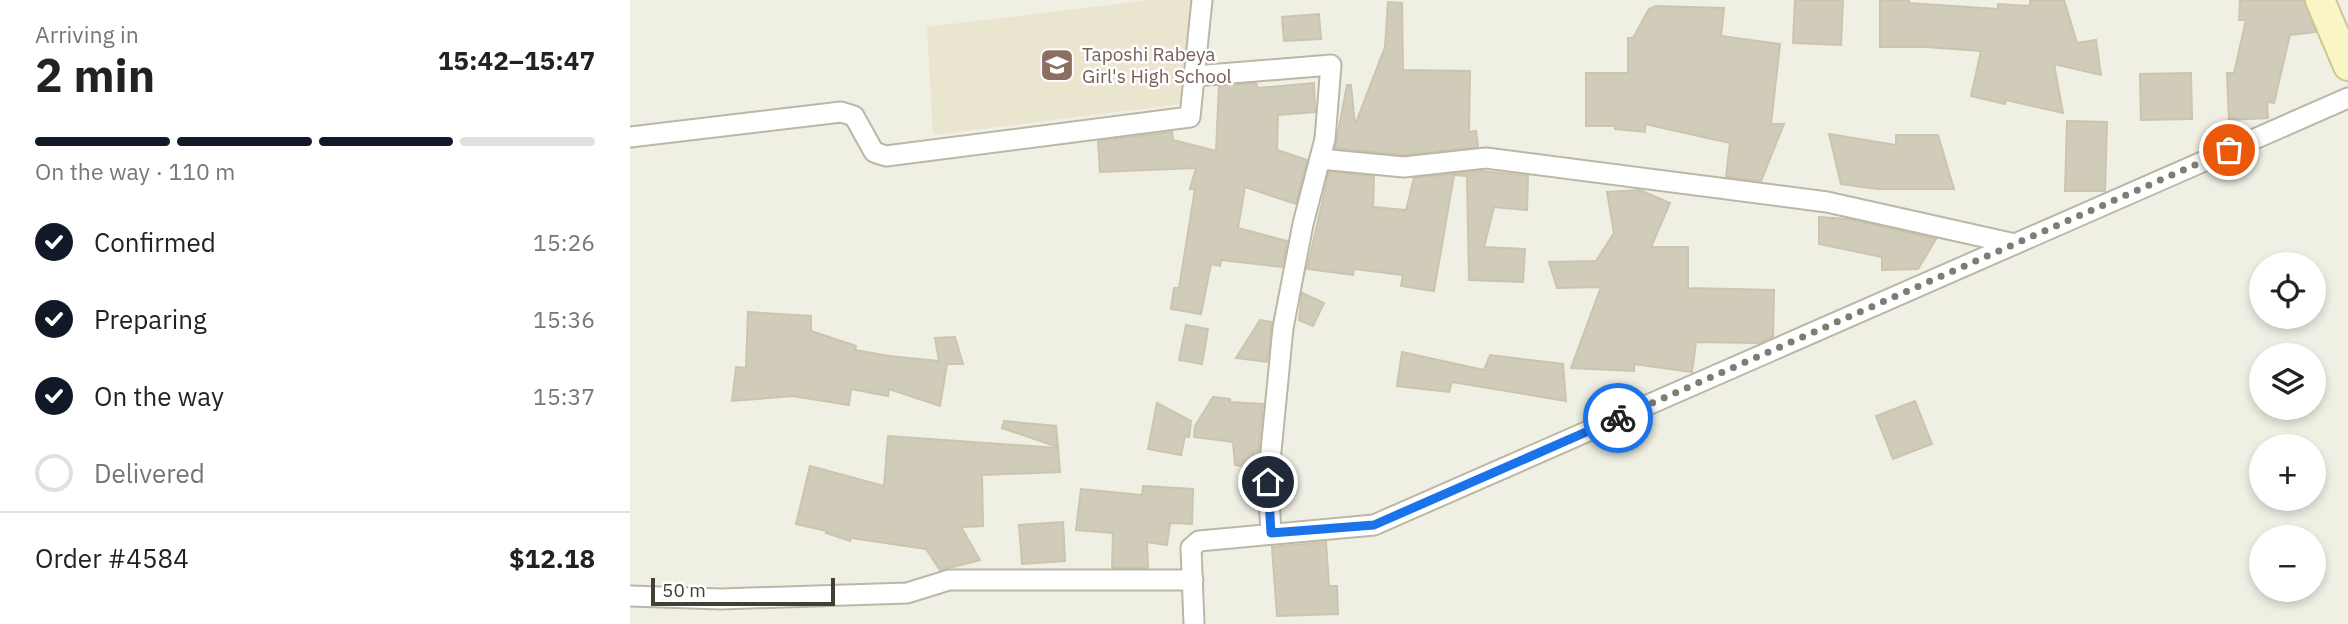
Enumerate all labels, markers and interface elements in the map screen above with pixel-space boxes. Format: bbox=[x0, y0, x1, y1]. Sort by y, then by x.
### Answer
text: Arriving in bbox=[35, 19, 139, 49]
place label: Taposhi Rabeya Girl's High School bbox=[1082, 42, 1232, 88]
text: 15:42–15:47 bbox=[438, 43, 595, 77]
text: 2 min bbox=[35, 45, 155, 105]
school or university icon: Taposhi Rabeya Girl's High School bbox=[1038, 46, 1076, 84]
pin bbox=[2199, 120, 2259, 180]
icon: bag bbox=[2210, 131, 2248, 169]
text: On the way · 110 m bbox=[35, 156, 235, 186]
icon: check bbox=[35, 223, 73, 261]
text: Confirmed bbox=[94, 225, 216, 259]
text: 15:26 bbox=[533, 227, 595, 257]
map controls bbox=[2249, 252, 2326, 602]
button: locate bbox=[2249, 252, 2326, 329]
icon: check bbox=[35, 300, 73, 338]
text: Preparing bbox=[94, 302, 207, 336]
text: 15:36 bbox=[533, 304, 595, 334]
button: layers bbox=[2249, 343, 2326, 420]
icon: check bbox=[35, 377, 73, 415]
text: On the way bbox=[94, 379, 224, 413]
text: 15:37 bbox=[533, 381, 595, 411]
courier bbox=[1583, 383, 1653, 453]
icon: bike bbox=[1599, 399, 1637, 437]
button: + bbox=[2249, 434, 2326, 511]
pin bbox=[1238, 452, 1298, 512]
text: Delivered bbox=[94, 456, 205, 490]
icon: home bbox=[1249, 463, 1287, 501]
button: − bbox=[2249, 525, 2326, 602]
text: Order #4584 bbox=[35, 541, 189, 575]
text: $12.18 bbox=[509, 541, 595, 575]
scale bar bbox=[651, 575, 835, 607]
text: 50 m bbox=[662, 578, 706, 602]

